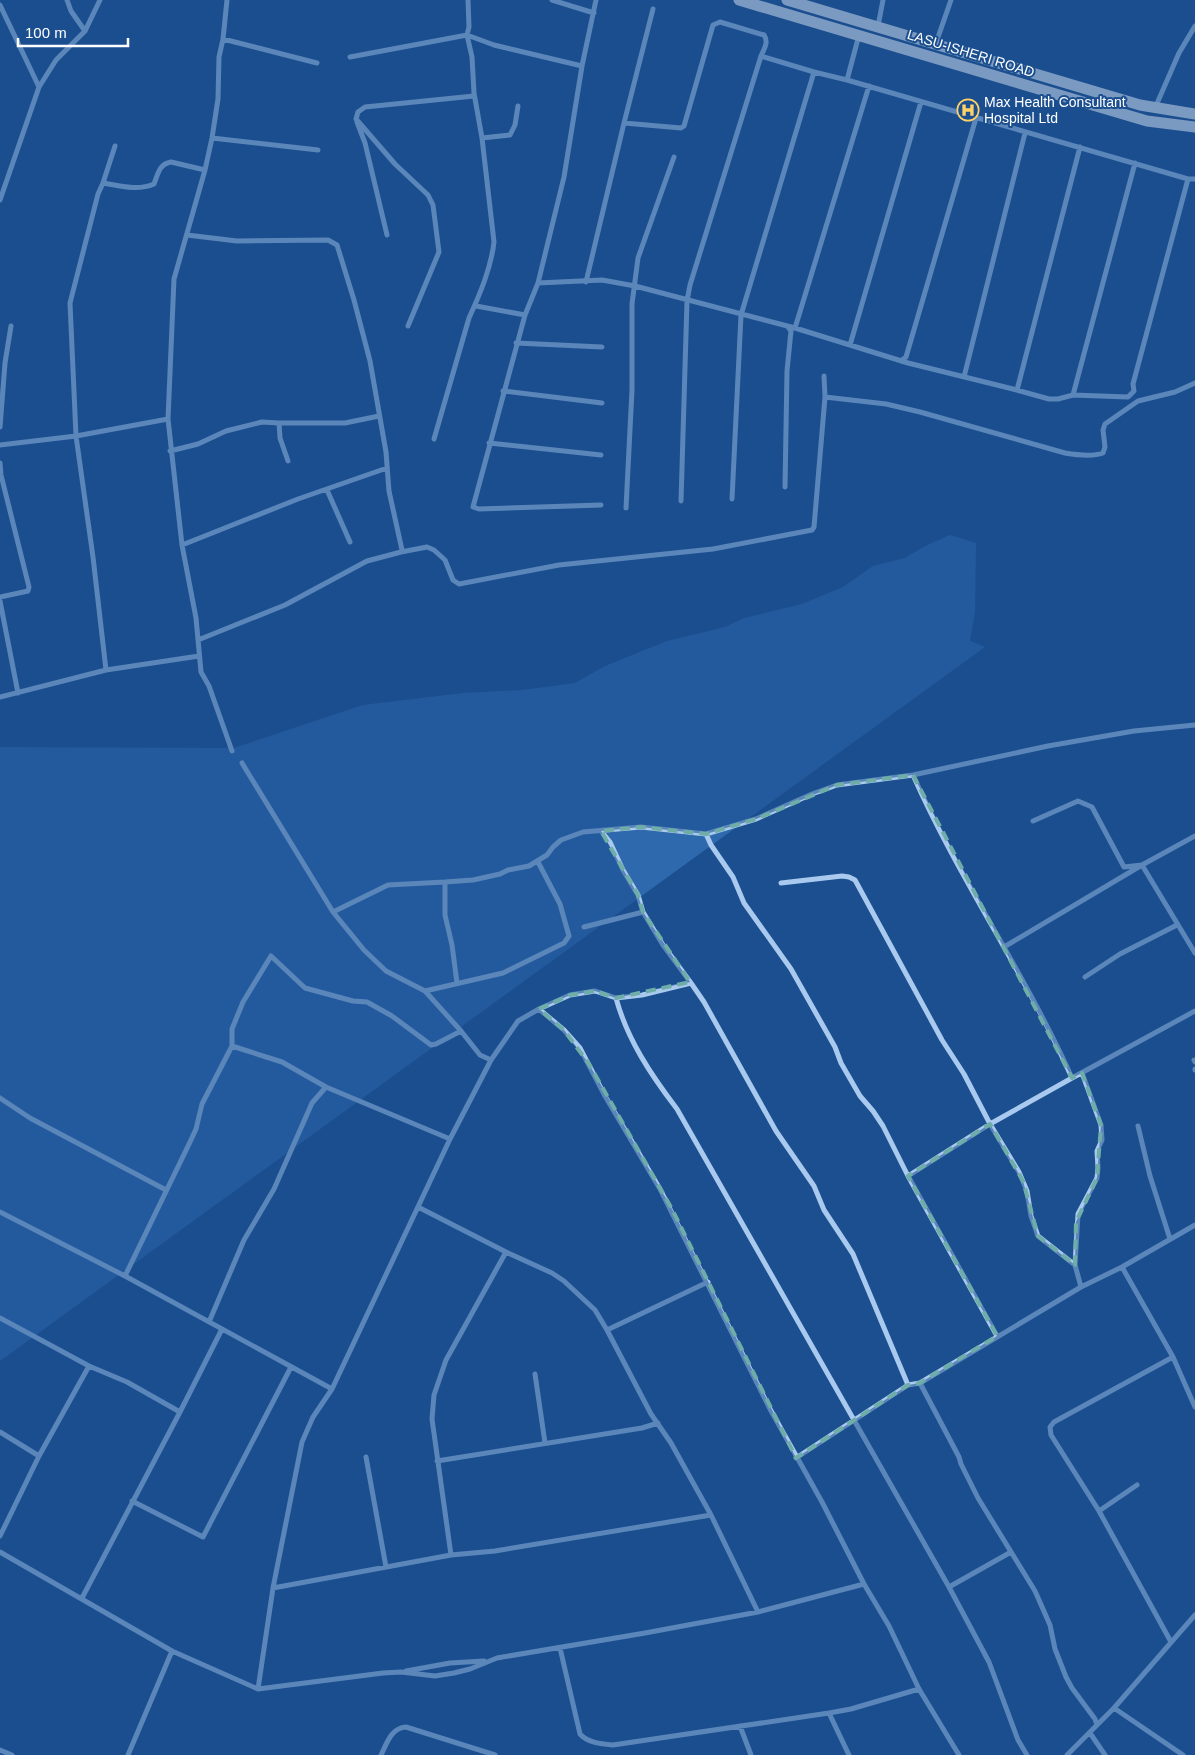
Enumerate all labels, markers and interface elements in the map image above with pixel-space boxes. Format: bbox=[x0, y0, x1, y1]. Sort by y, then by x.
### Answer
scale bar bbox=[18, 15, 128, 47]
text: 100 m bbox=[25, 24, 67, 41]
street label: LASU-ISHERI ROAD bbox=[905, 26, 1037, 80]
place label: Max Health Consultant Hospital Ltd bbox=[984, 94, 1126, 126]
hospital icon: Max Health Consultant Hospital Ltd bbox=[956, 98, 980, 122]

